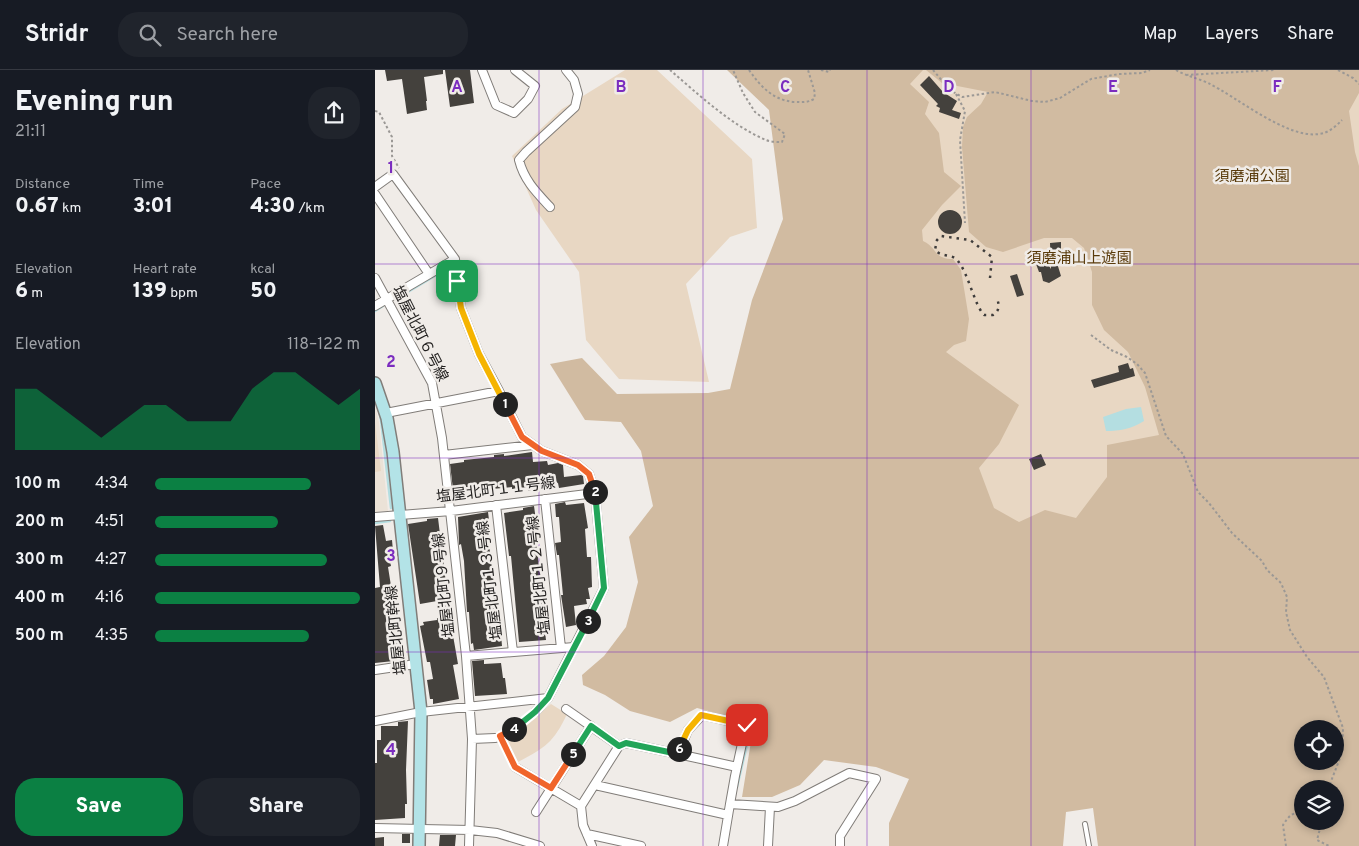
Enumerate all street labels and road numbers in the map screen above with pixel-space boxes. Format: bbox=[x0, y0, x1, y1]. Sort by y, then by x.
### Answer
street label: 塩屋北町６号線 bbox=[387, 282, 452, 385]
street label: 塩屋北町１１号線 bbox=[435, 473, 557, 508]
street label: 塩屋北町１２号線 bbox=[523, 514, 556, 636]
street label: 塩屋北町１３号線 bbox=[473, 519, 508, 641]
street label: 塩屋北町９号線 bbox=[429, 532, 460, 638]
street label: 塩屋北町幹線 bbox=[382, 584, 411, 676]

